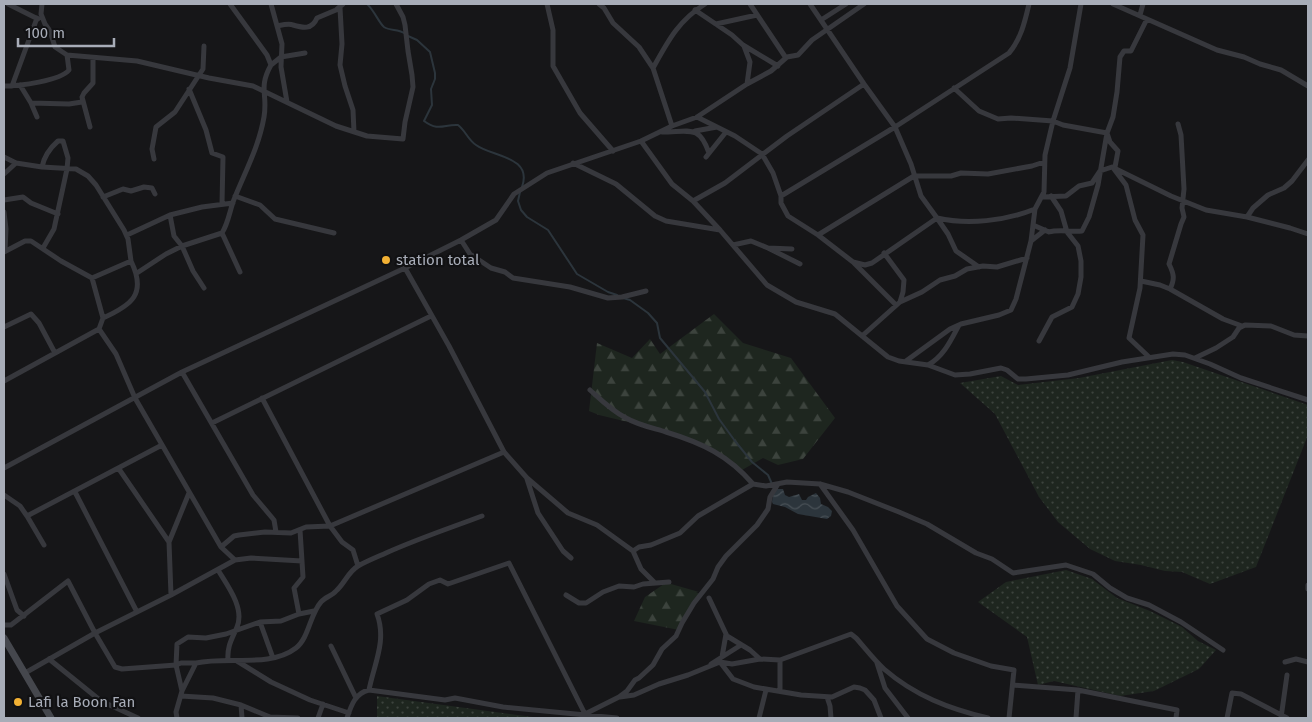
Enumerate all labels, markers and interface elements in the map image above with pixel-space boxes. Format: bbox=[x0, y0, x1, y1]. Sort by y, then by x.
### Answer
scale bar bbox=[18, 15, 114, 47]
text: 100 m bbox=[25, 24, 65, 42]
place label: station total bbox=[396, 251, 480, 269]
marker: station total bbox=[380, 254, 392, 266]
place label: Lafi la Boon Fan bbox=[28, 693, 135, 711]
marker: Lafi la Boon Fan bbox=[12, 696, 24, 708]

